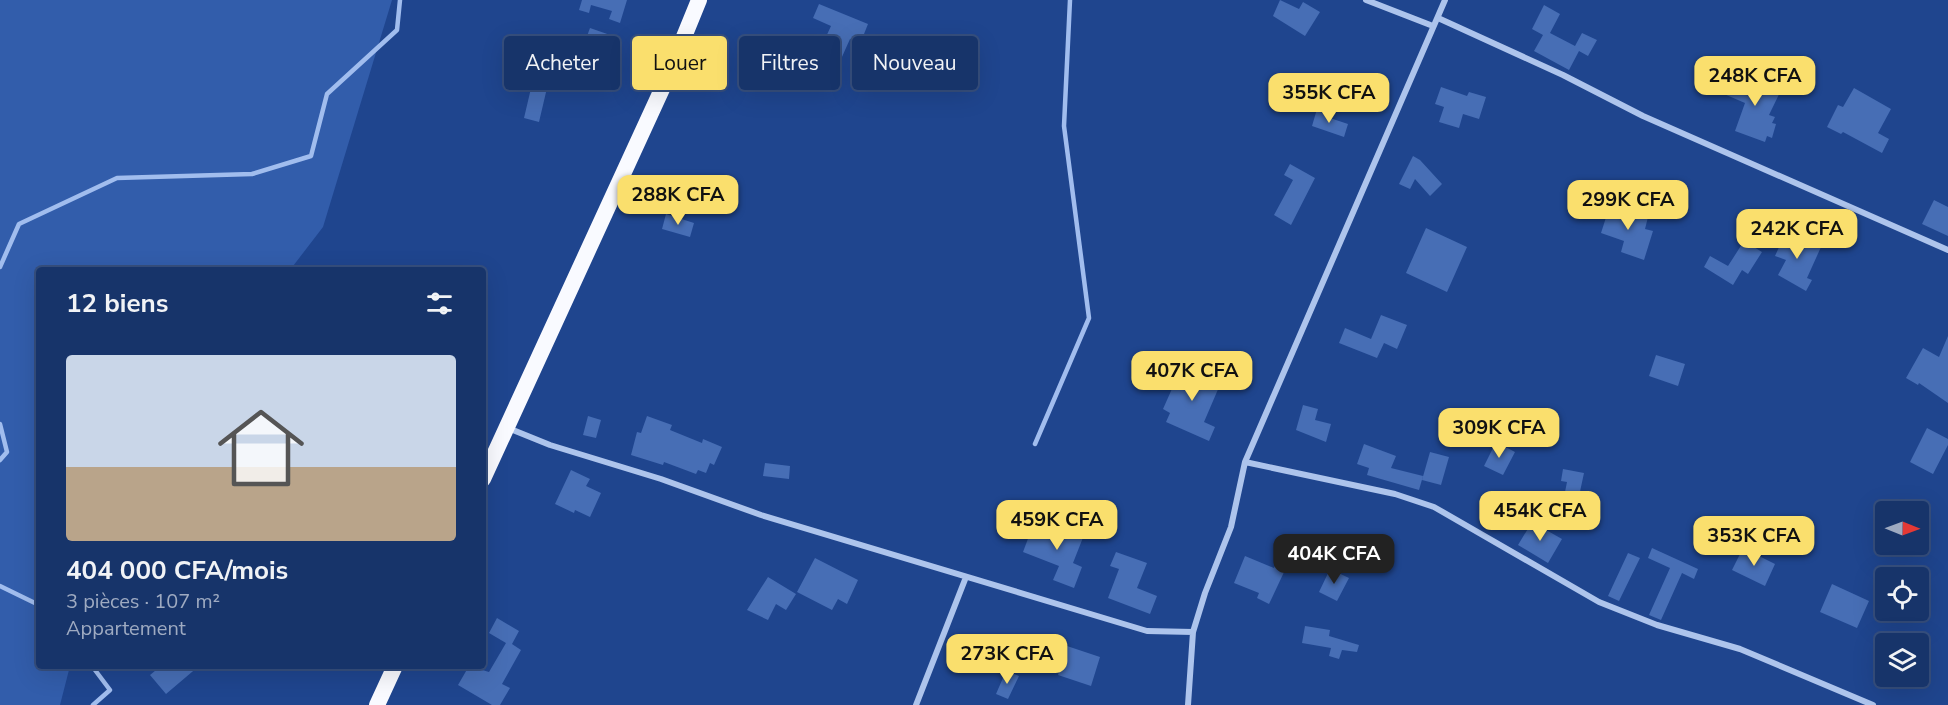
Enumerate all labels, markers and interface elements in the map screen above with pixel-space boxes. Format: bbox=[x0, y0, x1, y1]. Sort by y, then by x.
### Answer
chip: Acheter bbox=[504, 36, 620, 90]
chip: Louer bbox=[632, 36, 727, 90]
chip: Filtres bbox=[739, 36, 840, 90]
chip: Nouveau bbox=[852, 36, 978, 90]
pin: 248K CFA bbox=[1693, 56, 1817, 107]
text: 248K CFA bbox=[1708, 62, 1802, 89]
pin: 355K CFA bbox=[1267, 73, 1391, 124]
text: 355K CFA bbox=[1282, 79, 1376, 106]
pin: 288K CFA bbox=[616, 175, 740, 226]
pin: 299K CFA bbox=[1566, 180, 1690, 231]
text: 288K CFA bbox=[631, 181, 725, 208]
text: 299K CFA bbox=[1581, 186, 1675, 213]
pin: 242K CFA bbox=[1735, 209, 1859, 260]
text: 242K CFA bbox=[1750, 215, 1844, 242]
text: 12 biens bbox=[66, 286, 168, 321]
icon: filters bbox=[423, 287, 456, 320]
pin: 407K CFA bbox=[1130, 351, 1254, 402]
text: 407K CFA bbox=[1145, 357, 1239, 384]
icon: home bbox=[207, 394, 315, 502]
pin: 309K CFA bbox=[1437, 408, 1561, 459]
text: 309K CFA bbox=[1452, 414, 1546, 441]
pin: 454K CFA bbox=[1478, 491, 1602, 542]
text: 454K CFA bbox=[1493, 497, 1587, 524]
pin: 459K CFA bbox=[995, 500, 1119, 551]
north arrow bbox=[1875, 501, 1929, 555]
map controls bbox=[1875, 501, 1929, 687]
text: 459K CFA bbox=[1010, 506, 1104, 533]
pin: 353K CFA bbox=[1692, 516, 1816, 567]
text: 353K CFA bbox=[1707, 522, 1801, 549]
pin: 404K CFA bbox=[1272, 534, 1396, 585]
text: 404K CFA bbox=[1287, 540, 1381, 567]
text: 404 000 CFA/mois bbox=[66, 553, 288, 588]
button: locate bbox=[1875, 567, 1929, 621]
text: 3 pièces · 107 m² bbox=[66, 588, 220, 615]
text: Appartement bbox=[66, 615, 186, 642]
button: layers bbox=[1875, 633, 1929, 687]
pin: 273K CFA bbox=[945, 634, 1069, 685]
text: 273K CFA bbox=[960, 640, 1054, 667]

